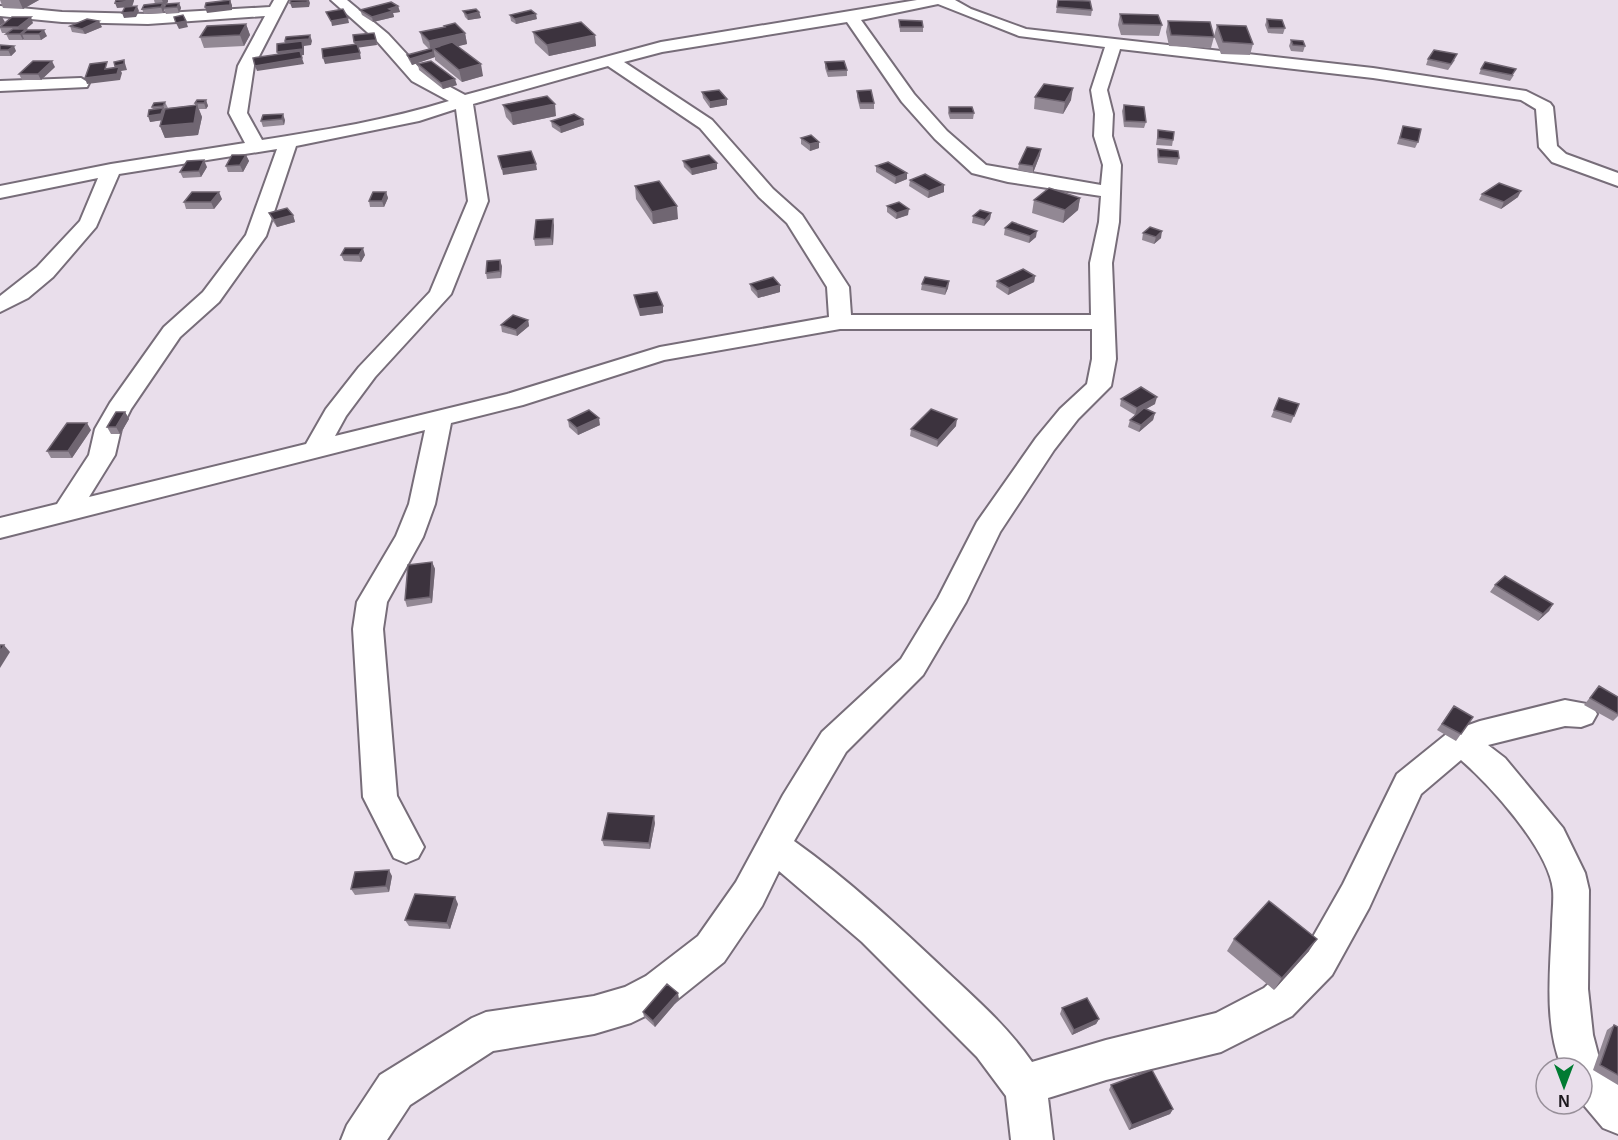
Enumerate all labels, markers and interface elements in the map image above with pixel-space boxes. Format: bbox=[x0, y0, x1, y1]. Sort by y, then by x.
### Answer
north arrow bbox=[1534, 1056, 1594, 1116]
text: N bbox=[1558, 1092, 1570, 1109]

